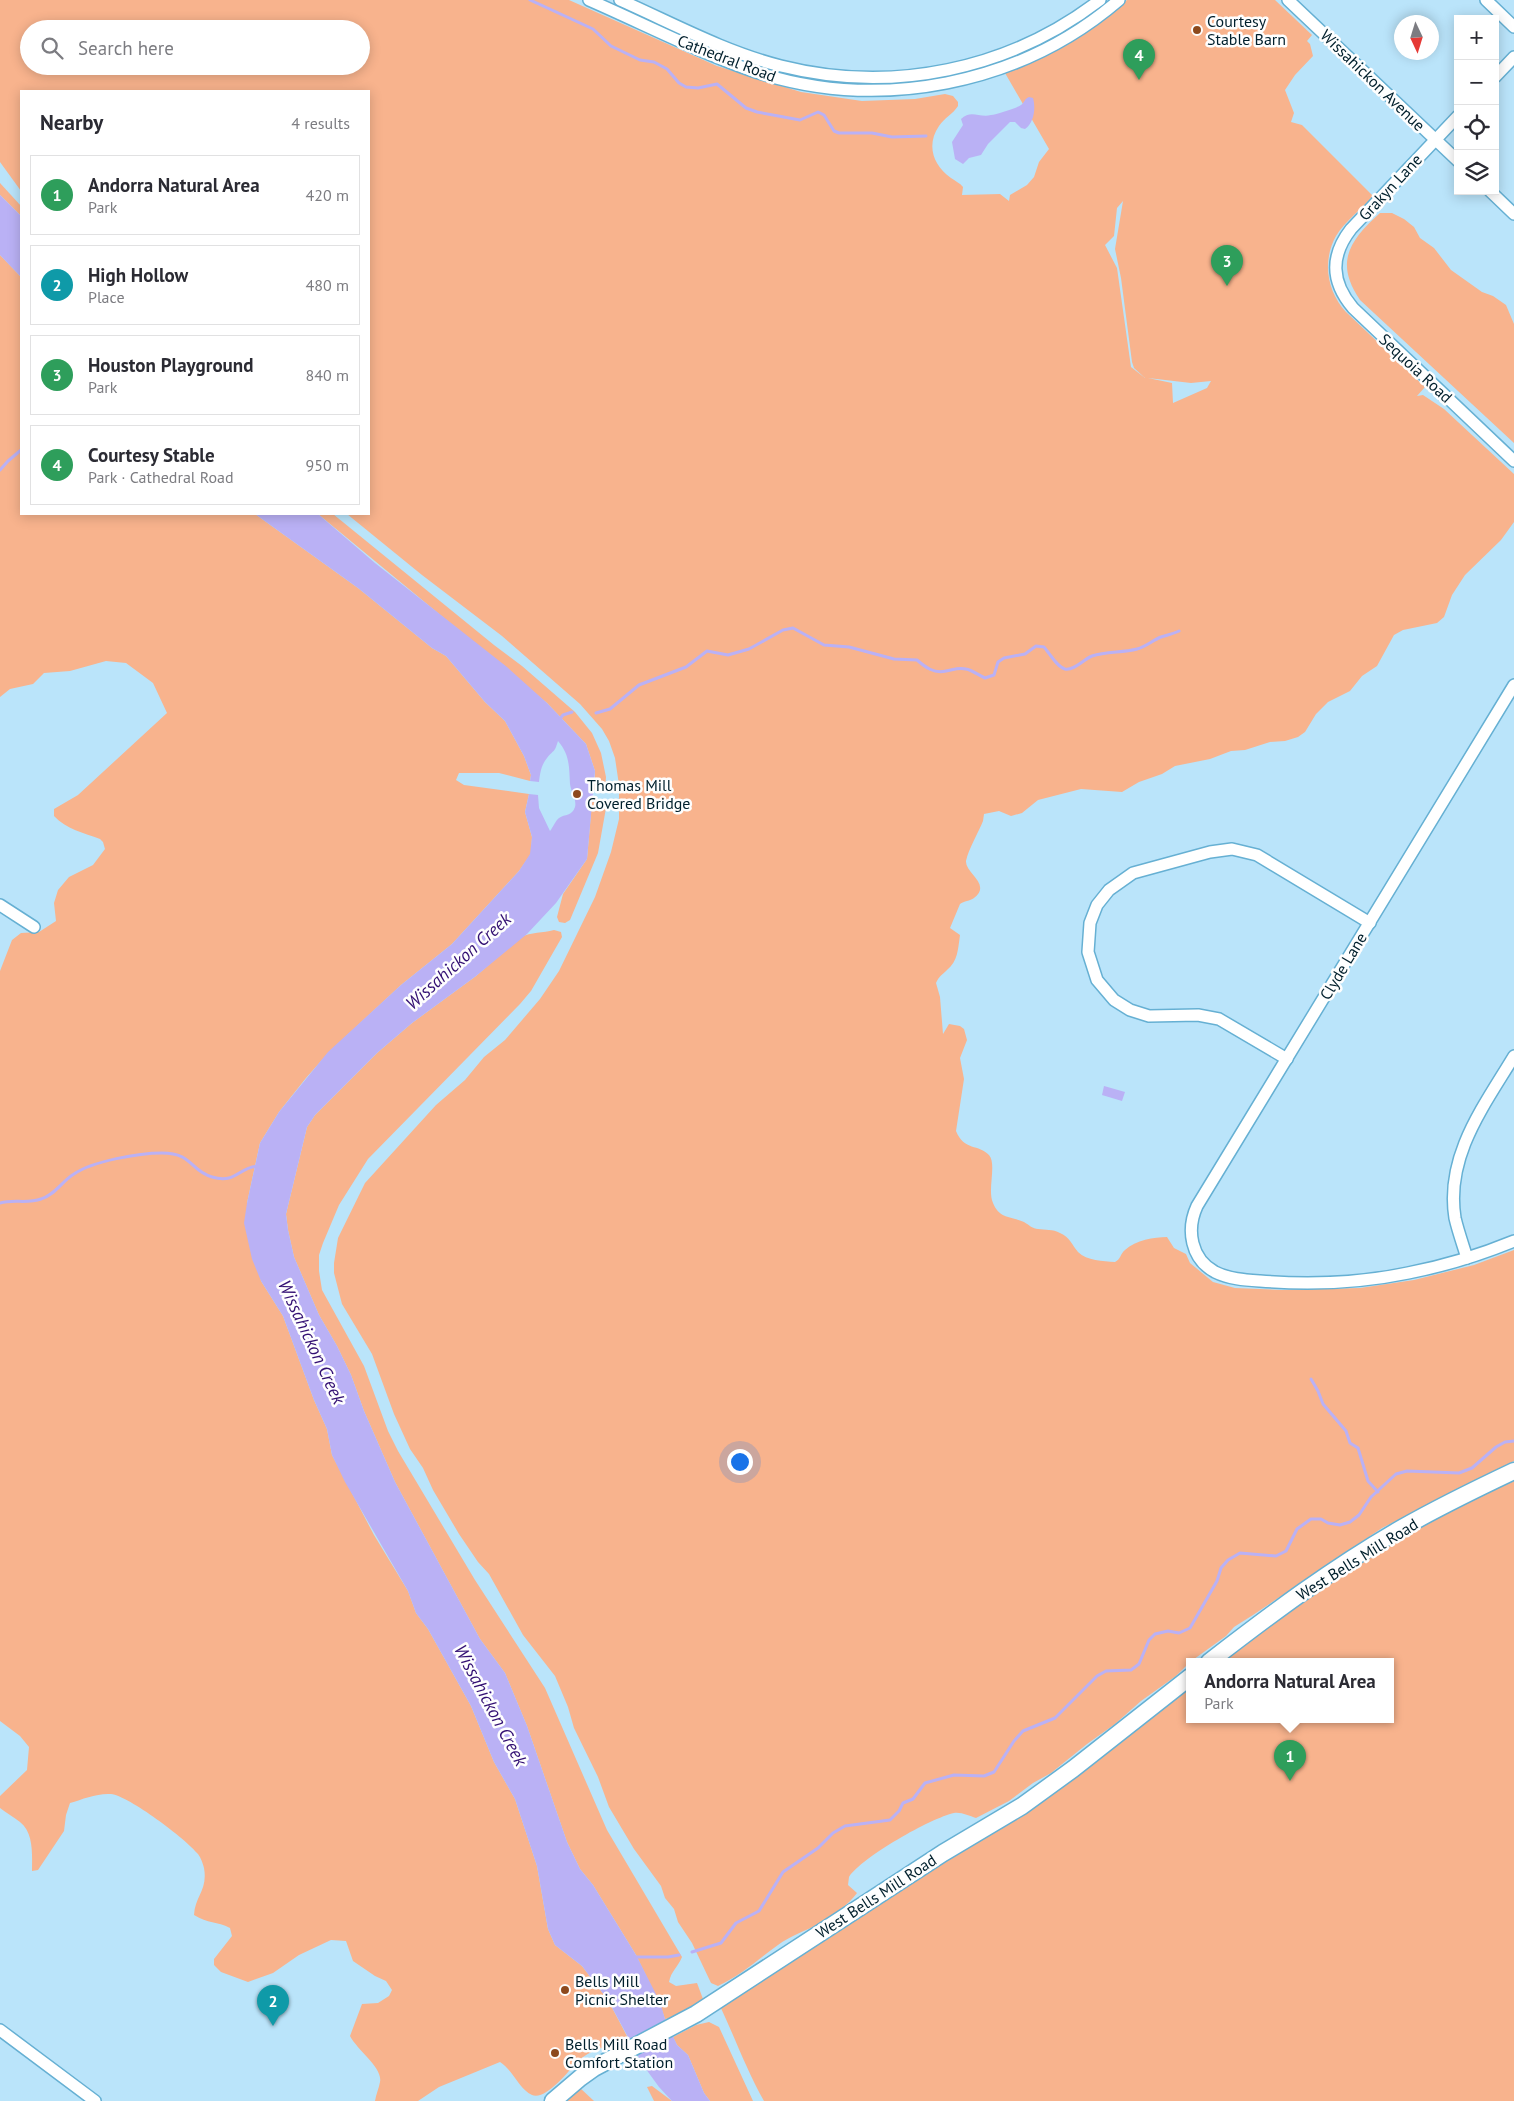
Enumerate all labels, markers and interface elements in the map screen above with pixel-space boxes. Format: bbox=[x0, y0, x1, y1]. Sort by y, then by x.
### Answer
place label: Courtesy Stable Barn bbox=[1207, 11, 1286, 49]
north arrow bbox=[1394, 15, 1439, 60]
map controls bbox=[1454, 15, 1499, 195]
button: + bbox=[1454, 15, 1499, 60]
search box bbox=[20, 20, 370, 75]
marker: Courtesy Stable Barn bbox=[1191, 24, 1203, 36]
street label: Wissahickon Avenue bbox=[1317, 25, 1429, 135]
street label: Cathedral Road bbox=[675, 30, 779, 86]
icon: search bbox=[38, 34, 66, 62]
text: Search here bbox=[78, 36, 174, 60]
pin: 4 bbox=[1123, 39, 1155, 80]
button: − bbox=[1454, 60, 1499, 105]
button: locate bbox=[1454, 105, 1499, 150]
text: Nearby bbox=[40, 109, 103, 136]
text: 4 results bbox=[291, 113, 350, 133]
street label: Grakyn Lane bbox=[1354, 149, 1426, 225]
button: layers bbox=[1454, 150, 1499, 195]
text: Andorra Natural Area bbox=[88, 173, 260, 197]
text: 1 bbox=[52, 185, 62, 205]
text: 420 m bbox=[306, 185, 349, 205]
text: Park bbox=[88, 197, 117, 217]
pin: 3 bbox=[1211, 245, 1243, 286]
text: High Hollow bbox=[88, 263, 188, 287]
text: 2 bbox=[52, 275, 62, 295]
text: 480 m bbox=[306, 275, 349, 295]
text: Place bbox=[88, 287, 125, 307]
street label: Sequoia Road bbox=[1375, 329, 1457, 407]
text: Houston Playground bbox=[88, 353, 253, 377]
text: 3 bbox=[52, 365, 62, 385]
text: 840 m bbox=[306, 365, 349, 385]
text: Park bbox=[88, 377, 117, 397]
text: Courtesy Stable bbox=[88, 443, 215, 467]
text: 4 bbox=[52, 455, 62, 475]
text: 950 m bbox=[306, 455, 349, 475]
text: Park · Cathedral Road bbox=[88, 467, 234, 487]
place label: Thomas Mill Covered Bridge bbox=[587, 775, 690, 813]
marker: Thomas Mill Covered Bridge bbox=[571, 788, 583, 800]
water label: Wissahickon Creek bbox=[400, 907, 516, 1014]
street label: Clyde Lane bbox=[1315, 929, 1371, 1003]
water label: Wissahickon Creek bbox=[273, 1276, 351, 1409]
your location bbox=[727, 1449, 753, 1475]
street label: West Bells Mill Road bbox=[1293, 1514, 1421, 1604]
water label: Wissahickon Creek bbox=[449, 1640, 533, 1771]
popup bbox=[1186, 1658, 1394, 1723]
text: Andorra Natural Area bbox=[1204, 1669, 1376, 1693]
text: Park bbox=[1204, 1693, 1234, 1713]
pin: 1 bbox=[1274, 1740, 1306, 1781]
street label: West Bells Mill Road bbox=[812, 1850, 940, 1942]
place label: Bells Mill Picnic Shelter bbox=[575, 1971, 669, 2009]
marker: Bells Mill Picnic Shelter bbox=[559, 1984, 571, 1996]
pin: 2 bbox=[257, 1985, 289, 2026]
place label: Bells Mill Road Comfort Station bbox=[565, 2034, 673, 2072]
marker: Bells Mill Road Comfort Station bbox=[549, 2047, 561, 2059]

